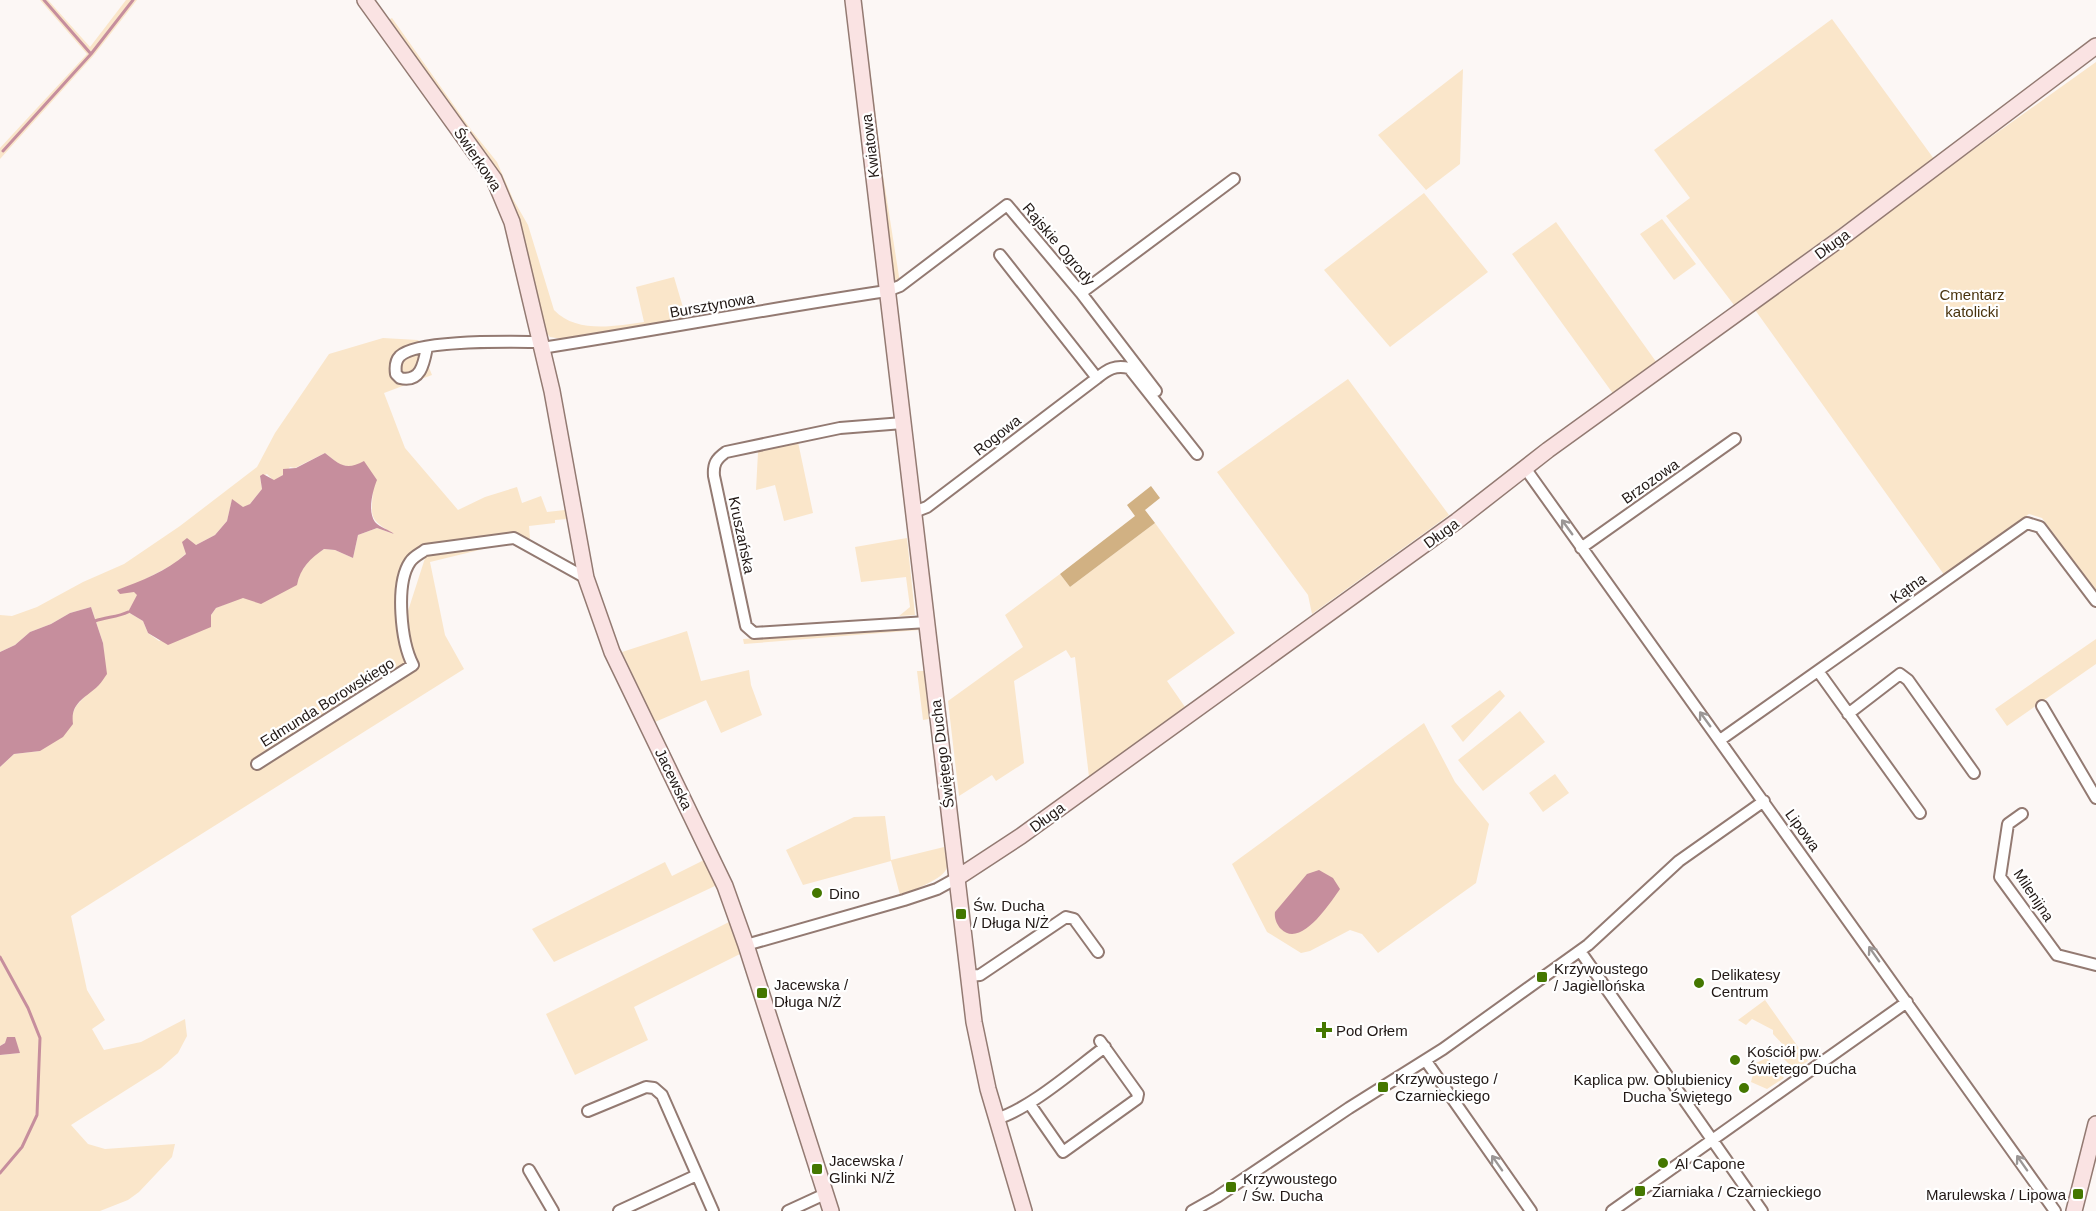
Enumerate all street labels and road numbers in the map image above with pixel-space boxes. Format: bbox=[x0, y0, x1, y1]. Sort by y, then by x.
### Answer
street label: Kwiatowa bbox=[858, 112, 882, 179]
street label: Świerkowa bbox=[451, 124, 506, 194]
street label: Rajskie Ogrody bbox=[1020, 199, 1099, 289]
street label: Długa bbox=[1811, 225, 1853, 262]
street label: Bursztynowa bbox=[668, 289, 756, 321]
street label: Rogowa bbox=[970, 411, 1024, 459]
street label: Brzozowa bbox=[1618, 455, 1682, 507]
street label: Kruszańska bbox=[726, 495, 759, 576]
street label: Długa bbox=[1420, 514, 1462, 551]
street label: Kątna bbox=[1887, 569, 1929, 606]
street label: Edmunda Borowskiego bbox=[257, 654, 397, 750]
street label: Świętego Ducha bbox=[927, 698, 957, 809]
street label: Jacewska bbox=[652, 746, 696, 813]
street label: Długa bbox=[1026, 798, 1068, 835]
street label: Lipowa bbox=[1782, 806, 1824, 855]
street label: Milenijna bbox=[2010, 866, 2058, 925]

